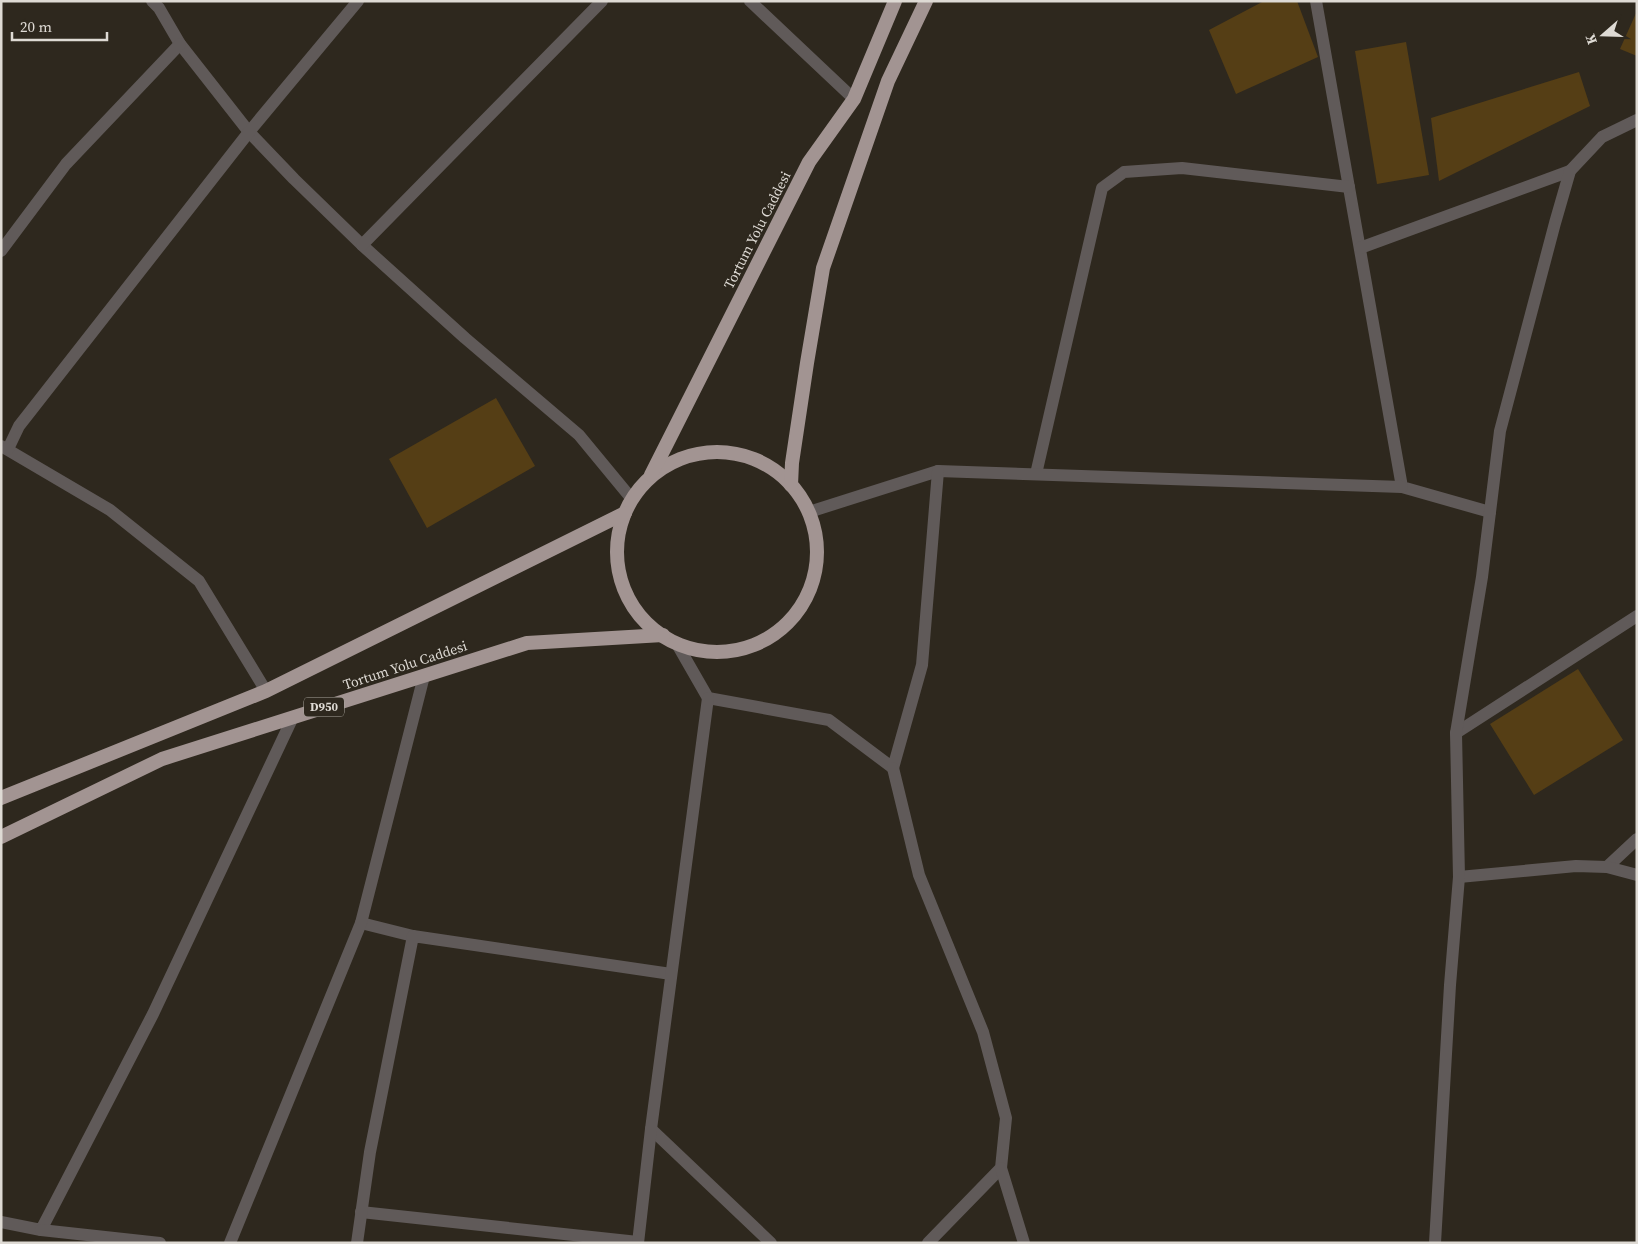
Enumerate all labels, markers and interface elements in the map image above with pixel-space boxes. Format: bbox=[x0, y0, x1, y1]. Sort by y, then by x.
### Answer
scale bar bbox=[12, 10, 108, 42]
north arrow bbox=[1578, 10, 1628, 60]
text: 20 m bbox=[20, 16, 52, 37]
text: K bbox=[1580, 31, 1602, 47]
street label: Tortum Yolu Caddesi bbox=[719, 168, 795, 292]
street label: Tortum Yolu Caddesi bbox=[340, 636, 470, 694]
road number: D950 bbox=[304, 698, 344, 716]

